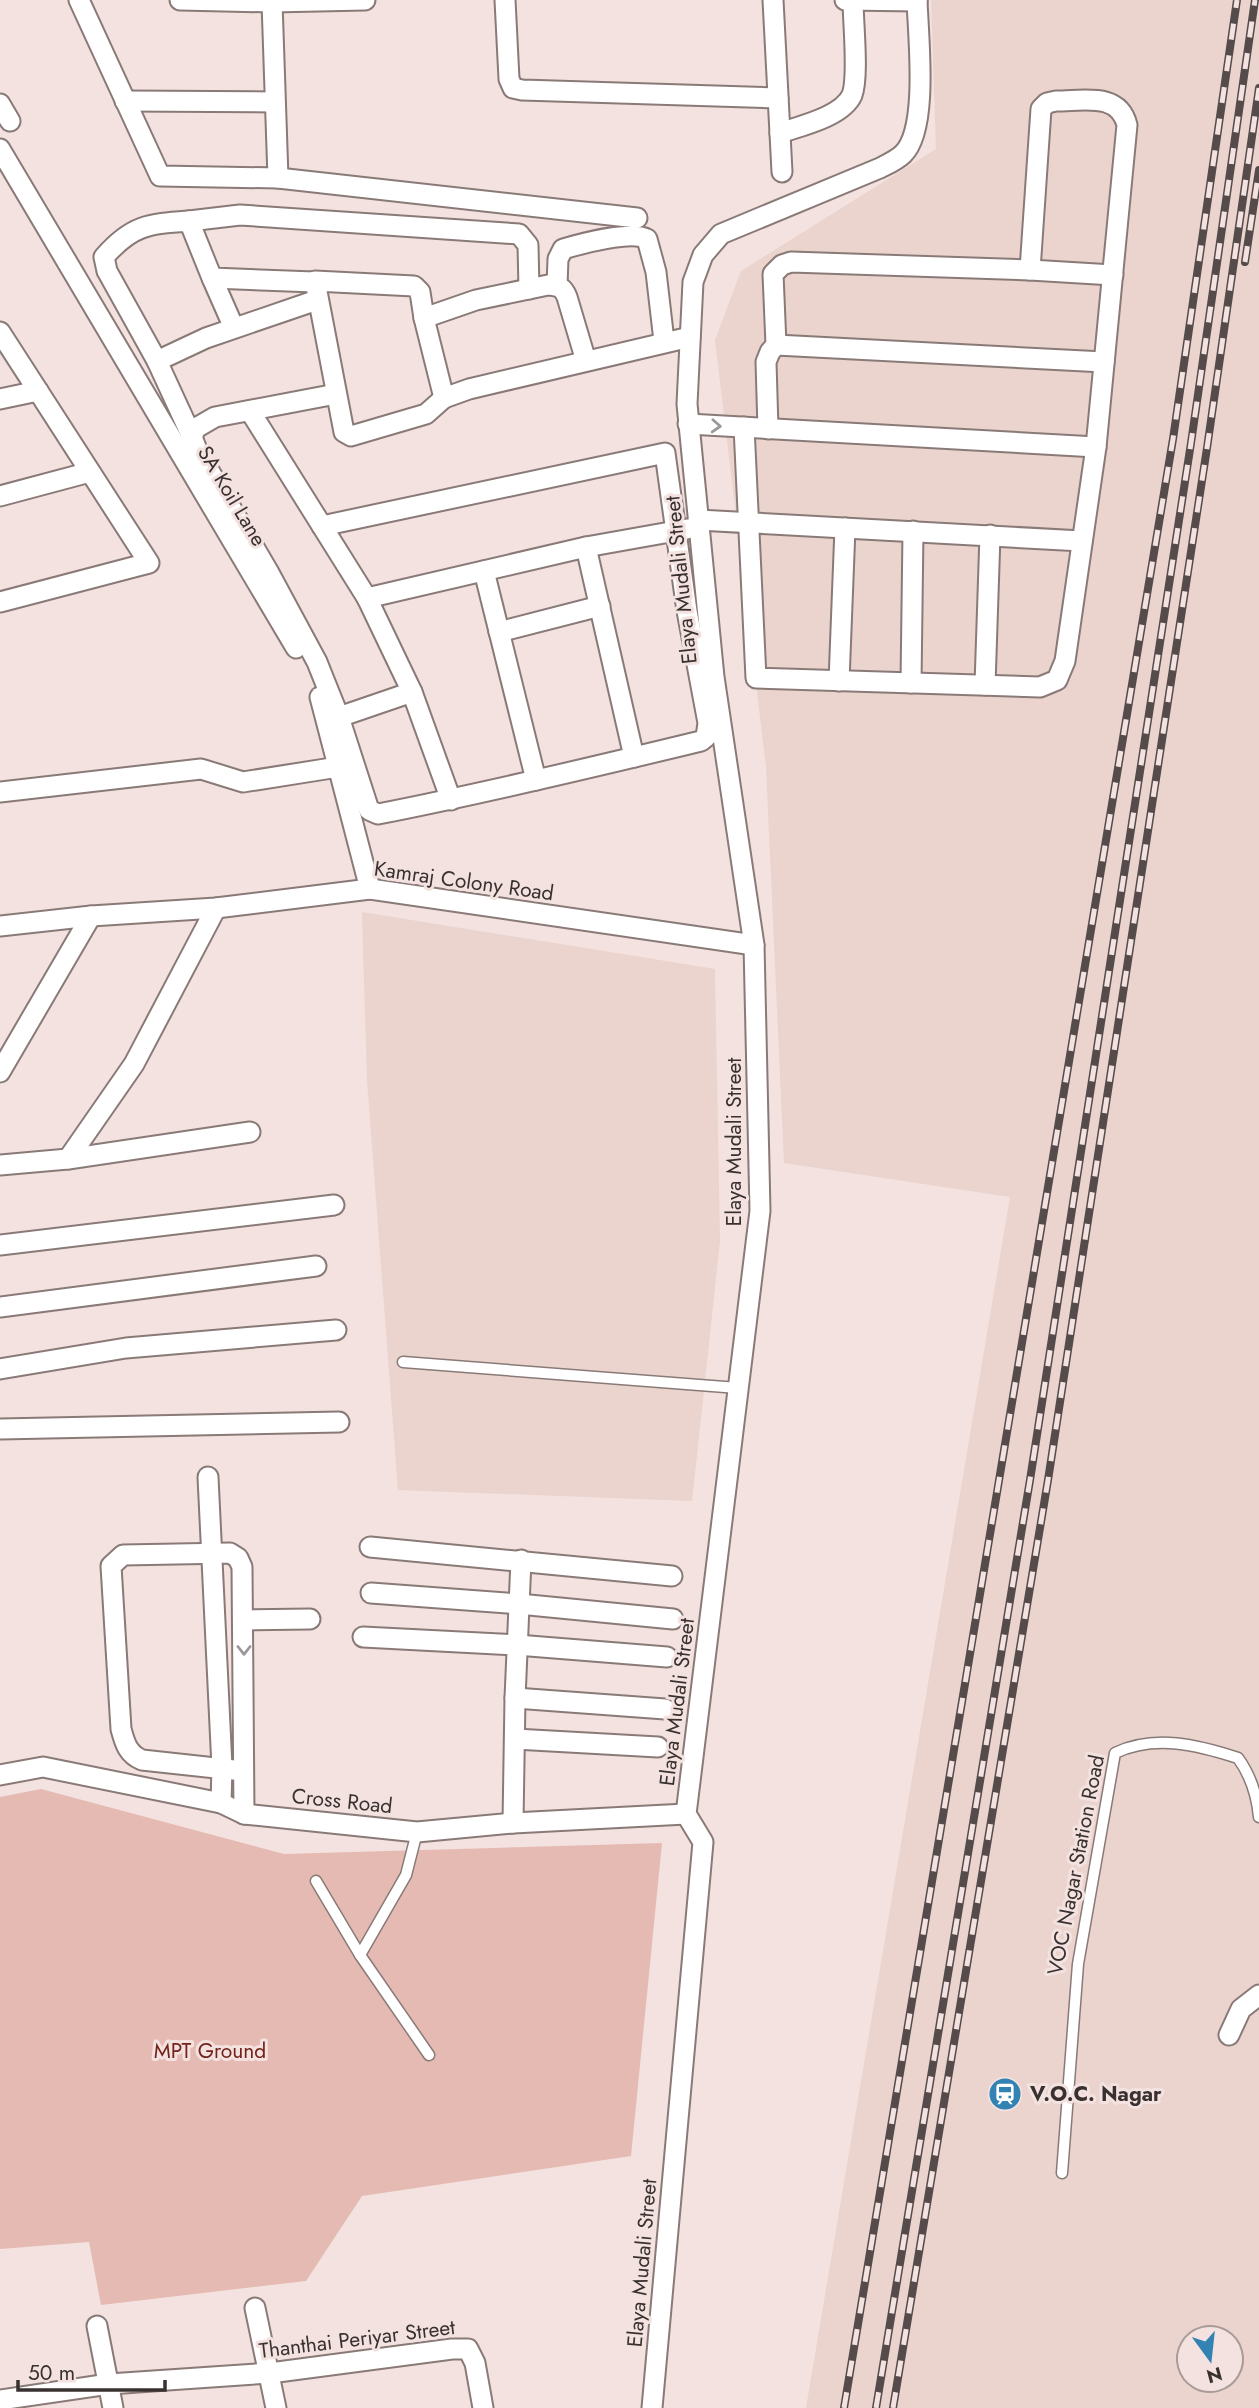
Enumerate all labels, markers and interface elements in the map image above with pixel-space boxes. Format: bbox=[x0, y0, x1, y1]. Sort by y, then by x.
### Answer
one-way arrow bbox=[711, 418, 722, 433]
street label: SA Koil Lane bbox=[190, 440, 274, 552]
street label: Elaya Mudali Street bbox=[657, 494, 705, 666]
street label: Kamraj Colony Road bbox=[372, 854, 556, 908]
street label: Elaya Mudali Street bbox=[719, 1058, 749, 1226]
street label: Elaya Mudali Street bbox=[652, 1616, 702, 1788]
one-way arrow bbox=[236, 1645, 252, 1656]
street label: VOC Nagar Station Road bbox=[1040, 1752, 1112, 1978]
street label: Cross Road bbox=[290, 1781, 394, 1821]
park label: MPT Ground bbox=[154, 2036, 266, 2066]
station icon: V.O.C. Nagar bbox=[986, 2075, 1024, 2113]
place label: V.O.C. Nagar bbox=[1029, 2079, 1162, 2109]
street label: Elaya Mudali Street bbox=[620, 2178, 664, 2348]
street label: Thanthai Periyar Street bbox=[257, 2312, 457, 2366]
north arrow bbox=[1175, 2324, 1245, 2394]
scale bar bbox=[18, 2348, 164, 2392]
text: 50 m bbox=[28, 2358, 75, 2388]
text: N bbox=[1203, 2360, 1225, 2390]

